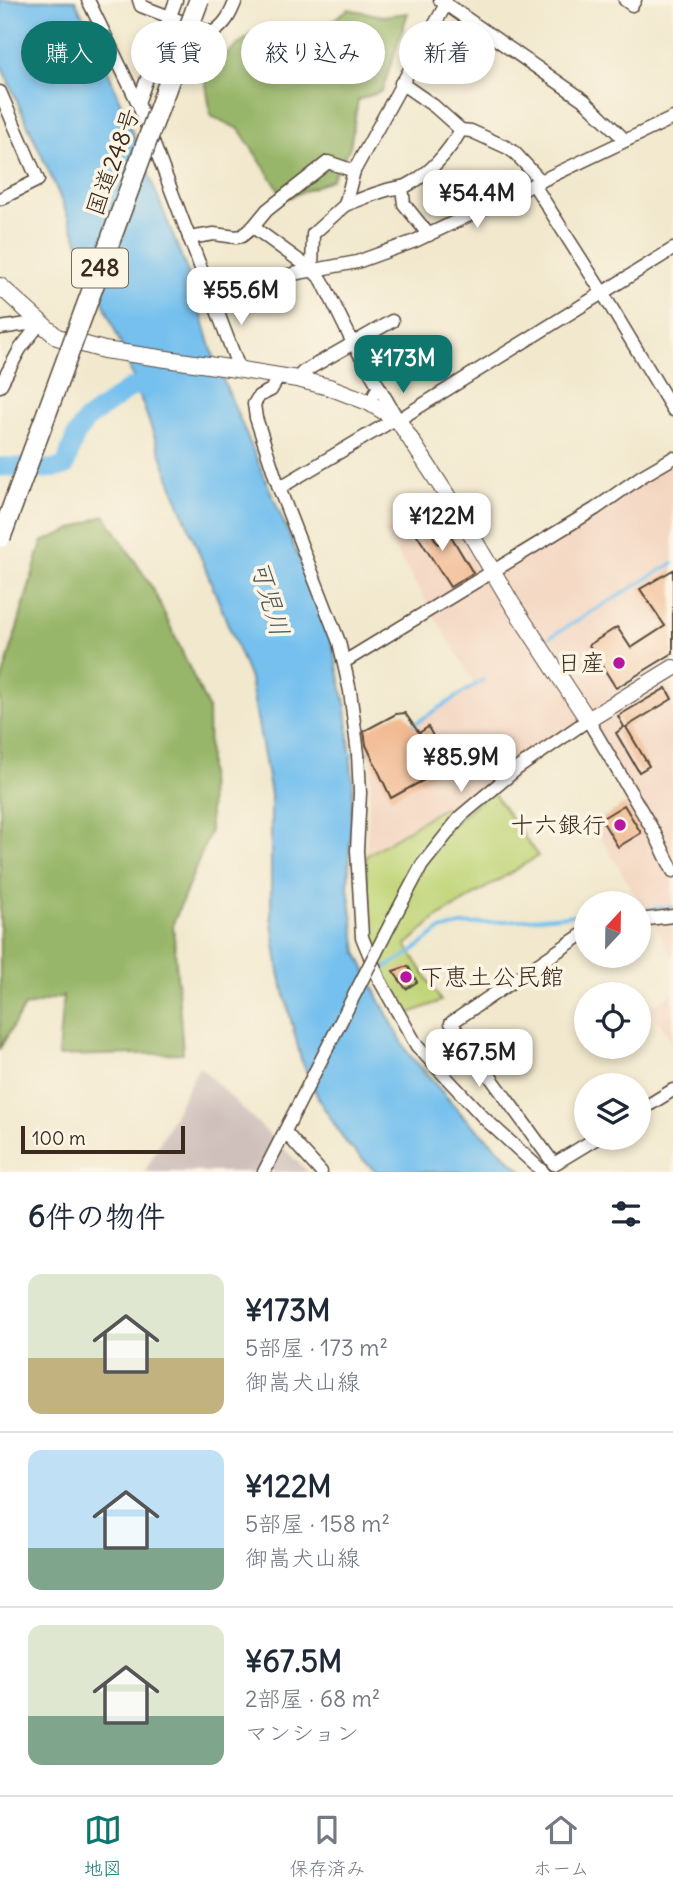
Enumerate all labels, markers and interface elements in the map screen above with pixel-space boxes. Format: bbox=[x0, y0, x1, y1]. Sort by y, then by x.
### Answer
chip: 購入 bbox=[21, 21, 117, 84]
chip: 賃貸 bbox=[131, 21, 227, 84]
chip: 絞り込み bbox=[241, 21, 385, 84]
chip: 新着 bbox=[399, 21, 495, 84]
street label: 国道248号 bbox=[79, 104, 145, 220]
pin: ¥54.4M bbox=[420, 170, 534, 230]
text: ¥54.4M bbox=[439, 178, 515, 207]
road number: 248 bbox=[72, 248, 128, 288]
pin: ¥55.6M bbox=[184, 268, 298, 327]
text: ¥55.6M bbox=[203, 275, 279, 304]
pin: ¥173M bbox=[354, 336, 452, 395]
text: ¥173M bbox=[370, 343, 436, 372]
pin: ¥122M bbox=[393, 494, 491, 553]
text: ¥122M bbox=[409, 501, 475, 530]
water label: 可児川 bbox=[244, 556, 297, 640]
place label: 日産 bbox=[557, 647, 605, 677]
marker: 日産 bbox=[611, 655, 627, 671]
pin: ¥85.9M bbox=[404, 734, 518, 794]
text: ¥85.9M bbox=[423, 742, 499, 771]
place label: 十六銀行 bbox=[510, 809, 606, 839]
marker: 十六銀行 bbox=[612, 817, 628, 833]
north arrow bbox=[574, 891, 651, 968]
map controls bbox=[574, 891, 651, 1150]
place label: 下恵土公民館 bbox=[420, 961, 564, 991]
marker: 下恵土公民館 bbox=[398, 969, 414, 985]
button: locate bbox=[574, 982, 651, 1059]
pin: ¥67.5M bbox=[422, 1030, 536, 1089]
text: ¥67.5M bbox=[442, 1037, 516, 1066]
button: layers bbox=[574, 1073, 651, 1150]
scale bar bbox=[21, 1123, 186, 1155]
text: 100 m bbox=[32, 1126, 86, 1150]
icon: filters bbox=[607, 1195, 645, 1233]
text: 6件の物件 bbox=[28, 1197, 165, 1235]
text: ¥173M bbox=[245, 1291, 331, 1329]
icon: home bbox=[84, 1302, 168, 1386]
text: 5部屋 · 173 m² bbox=[245, 1333, 388, 1362]
text: 御嵩犬山線 bbox=[245, 1367, 360, 1396]
text: ¥122M bbox=[245, 1467, 332, 1505]
icon: home bbox=[84, 1478, 168, 1562]
text: 5部屋 · 158 m² bbox=[245, 1509, 390, 1538]
text: 御嵩犬山線 bbox=[245, 1543, 360, 1572]
text: ¥67.5M bbox=[245, 1642, 342, 1680]
icon: home bbox=[84, 1653, 168, 1737]
text: 2部屋 · 68 m² bbox=[245, 1684, 380, 1713]
text: マンション bbox=[245, 1718, 359, 1747]
tab: 地図 bbox=[84, 1811, 122, 1880]
tab: 保存済み bbox=[289, 1811, 365, 1880]
tab: ホーム bbox=[533, 1811, 589, 1880]

